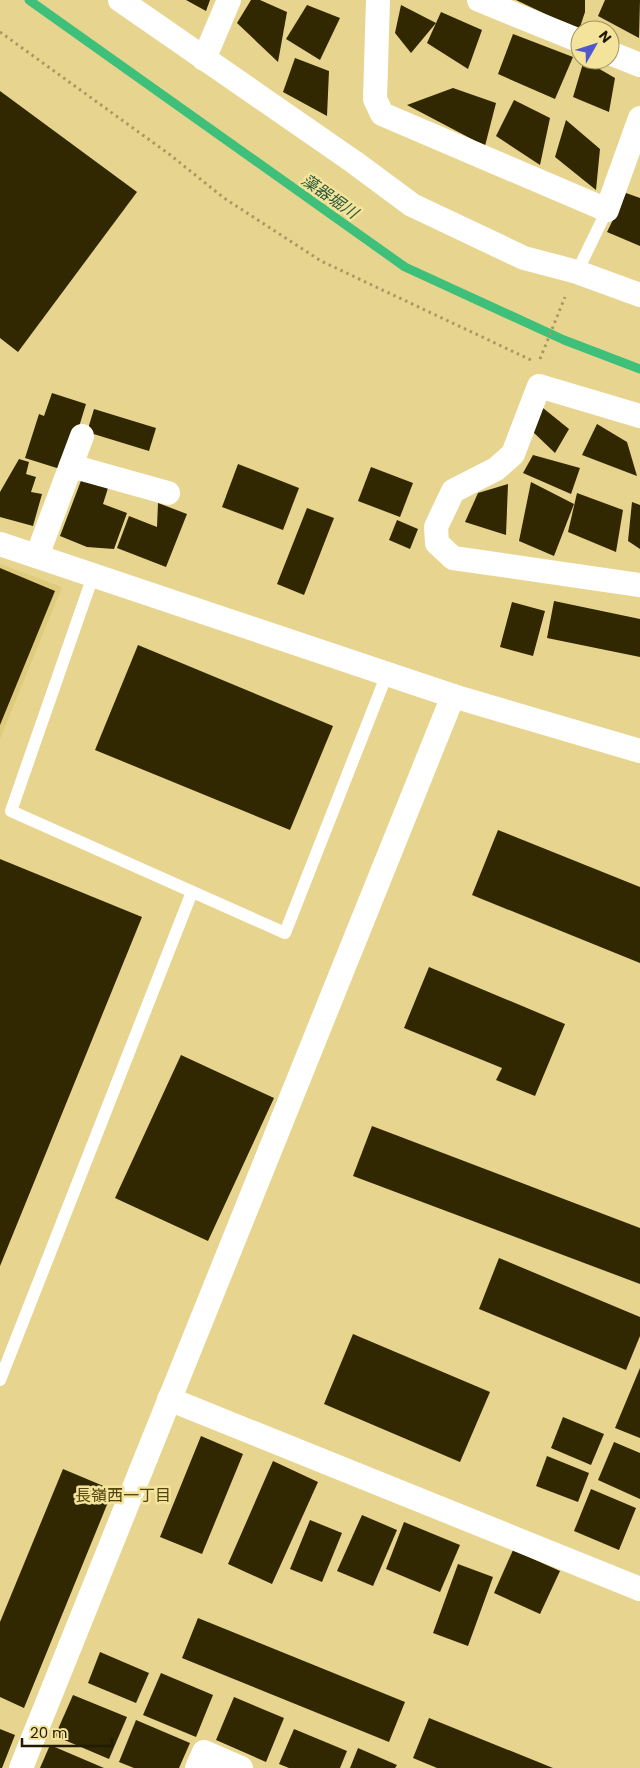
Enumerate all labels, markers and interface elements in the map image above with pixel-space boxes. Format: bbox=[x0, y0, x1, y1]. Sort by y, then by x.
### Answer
north arrow bbox=[570, 20, 620, 70]
text: N bbox=[594, 26, 616, 47]
water label: 藻器堀川 bbox=[297, 169, 364, 225]
district label: 長嶺西一丁目 bbox=[75, 1484, 171, 1507]
scale bar bbox=[22, 1716, 112, 1748]
text: 20 m bbox=[30, 1722, 68, 1743]

